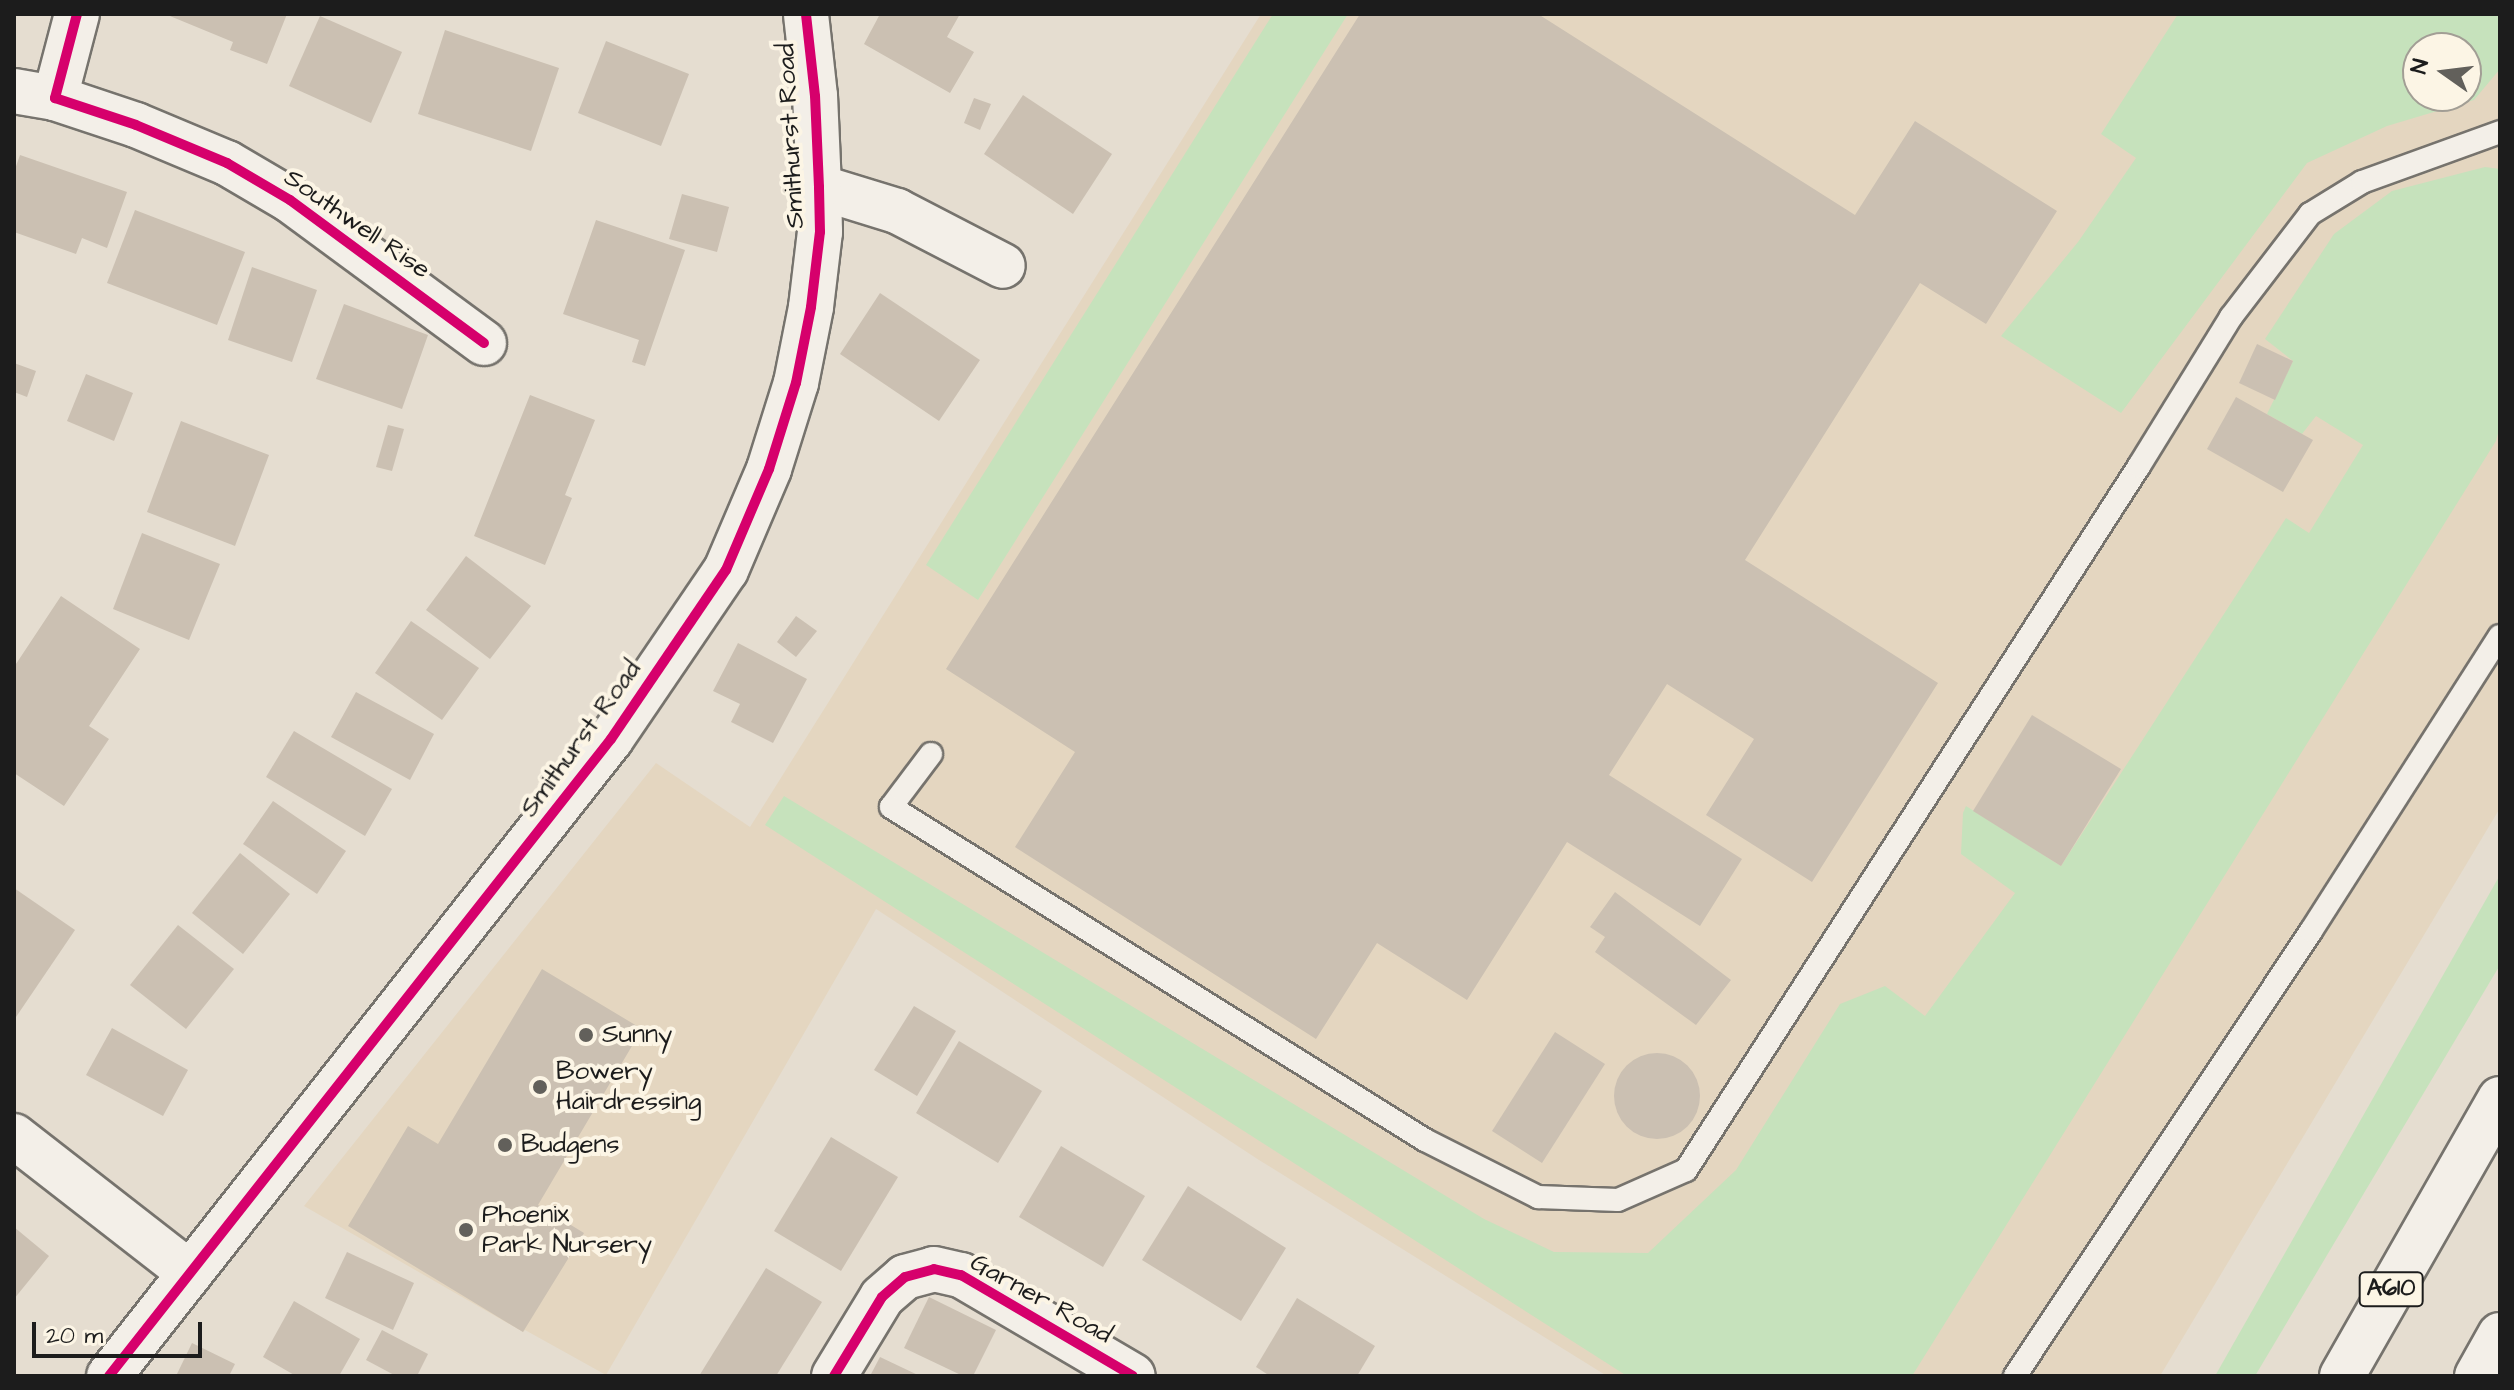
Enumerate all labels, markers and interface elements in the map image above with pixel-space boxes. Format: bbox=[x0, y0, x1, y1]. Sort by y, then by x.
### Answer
north arrow bbox=[2402, 32, 2482, 112]
street label: Smithurst Road bbox=[771, 43, 811, 229]
text: N bbox=[2403, 56, 2437, 77]
street label: Southwell Rise bbox=[278, 162, 436, 286]
street label: Smithurst Road bbox=[514, 655, 648, 823]
place label: Sunny bbox=[602, 1019, 672, 1051]
marker: Sunny bbox=[577, 1026, 595, 1044]
place label: Bowery Hairdressing bbox=[556, 1056, 701, 1118]
marker: Bowery Hairdressing bbox=[531, 1078, 549, 1096]
place label: Budgens bbox=[521, 1129, 620, 1161]
marker: Budgens bbox=[496, 1136, 514, 1154]
place label: Phoenix Park Nursery bbox=[482, 1199, 652, 1260]
marker: Phoenix Park Nursery bbox=[457, 1221, 475, 1239]
street label: Garner Road bbox=[965, 1247, 1117, 1351]
road number: A610 bbox=[2357, 1269, 2425, 1309]
scale bar bbox=[36, 1306, 206, 1356]
text: 20 m bbox=[46, 1319, 103, 1353]

